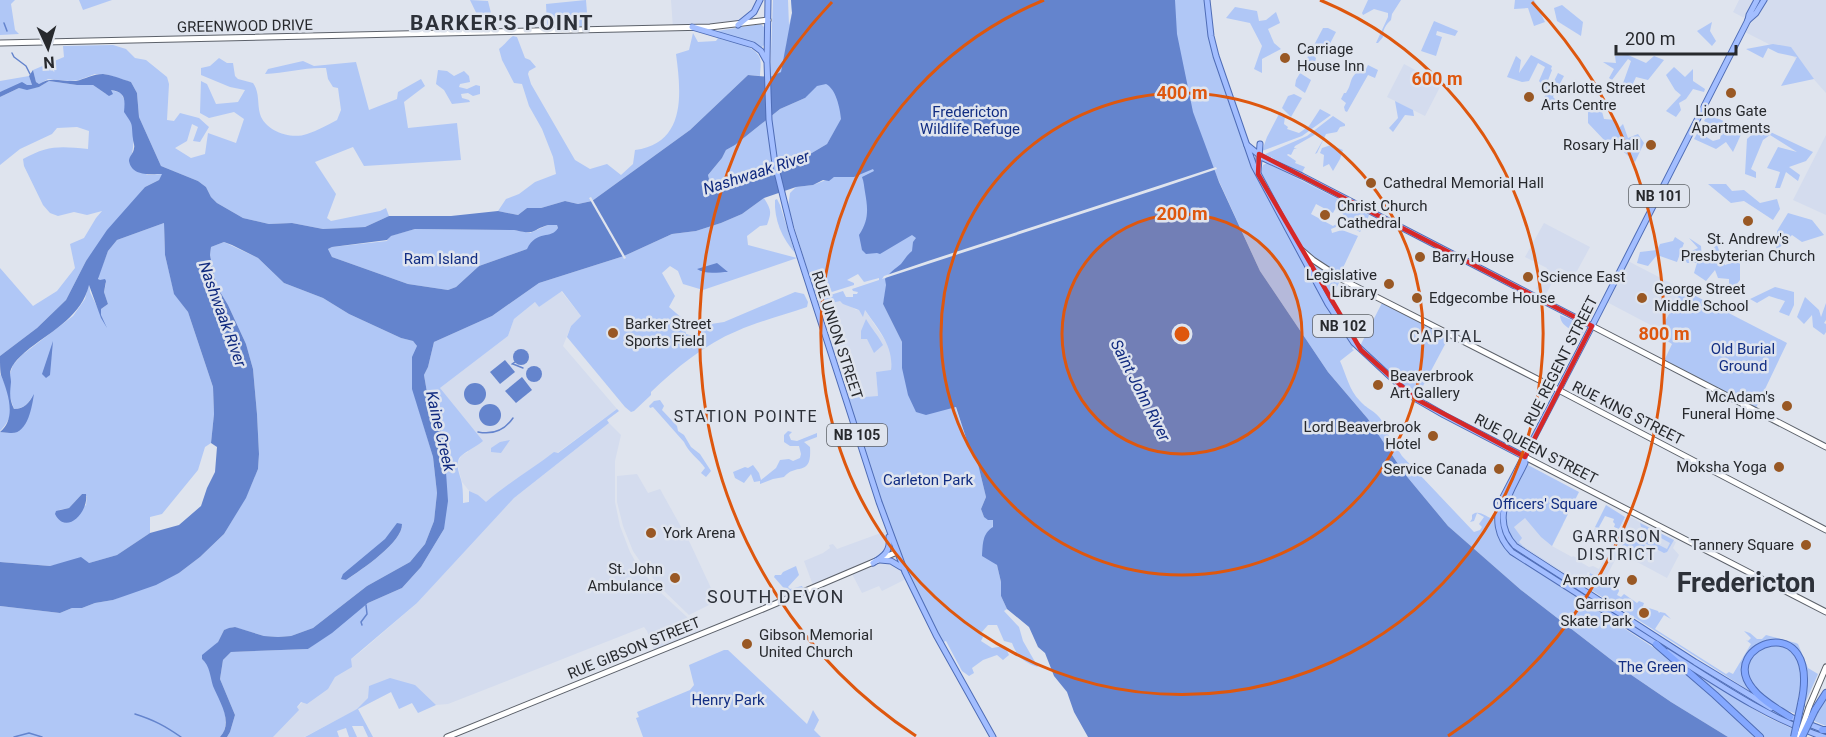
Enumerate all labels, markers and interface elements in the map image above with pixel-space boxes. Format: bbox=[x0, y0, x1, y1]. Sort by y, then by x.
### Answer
district label: BARKER'S POINT bbox=[410, 11, 594, 35]
street label: GREENWOOD DRIVE bbox=[177, 16, 314, 36]
north arrow bbox=[18, 18, 78, 78]
scale bar bbox=[1616, 18, 1736, 56]
text: 200 m bbox=[1625, 28, 1676, 49]
place label: Carriage House Inn bbox=[1297, 40, 1365, 75]
marker: Carriage House Inn bbox=[1278, 51, 1292, 65]
text: N bbox=[43, 53, 55, 72]
text: 600 m bbox=[1411, 68, 1463, 89]
place label: Charlotte Street Arts Centre bbox=[1541, 79, 1646, 114]
text: 400 m bbox=[1156, 82, 1208, 103]
marker: Lions Gate Apartments bbox=[1724, 86, 1738, 100]
marker: Charlotte Street Arts Centre bbox=[1522, 90, 1536, 104]
place label: Lions Gate Apartments bbox=[1692, 102, 1770, 137]
park label: Fredericton Wildlife Refuge bbox=[920, 103, 1020, 138]
place label: Rosary Hall bbox=[1563, 136, 1639, 154]
marker: Rosary Hall bbox=[1644, 138, 1658, 152]
water label: Nashwaak River bbox=[701, 146, 812, 199]
place label: Cathedral Memorial Hall bbox=[1383, 174, 1544, 192]
marker: Cathedral Memorial Hall bbox=[1364, 176, 1378, 190]
road number: NB 101 bbox=[1629, 185, 1689, 207]
place label: Christ Church Cathedral bbox=[1337, 197, 1427, 232]
text: 200 m bbox=[1156, 203, 1208, 224]
marker: Christ Church Cathedral bbox=[1318, 208, 1332, 222]
marker: St. Andrew's Presbyterian Church bbox=[1741, 214, 1755, 228]
place label: St. Andrew's Presbyterian Church bbox=[1681, 230, 1815, 265]
place label: Barry House bbox=[1432, 248, 1514, 266]
park label: Ram Island bbox=[404, 250, 478, 268]
marker: Barry House bbox=[1413, 250, 1427, 264]
water label: Nashwaak River bbox=[195, 259, 251, 370]
place label: Legislative Library bbox=[1306, 266, 1377, 301]
place label: Science East bbox=[1540, 268, 1626, 286]
street label: RUE UNION STREET bbox=[808, 269, 866, 401]
marker: Science East bbox=[1521, 270, 1535, 284]
marker: Legislative Library bbox=[1382, 277, 1396, 291]
place label: George Street Middle School bbox=[1654, 280, 1749, 315]
place label: Edgecombe House bbox=[1429, 289, 1555, 307]
marker: Edgecombe House bbox=[1410, 291, 1424, 305]
marker: George Street Middle School bbox=[1635, 291, 1649, 305]
street label: RUE REGENT STREET bbox=[1520, 293, 1602, 429]
place label: Barker Street Sports Field bbox=[625, 315, 711, 350]
road number: NB 102 bbox=[1313, 315, 1373, 337]
text: 800 m bbox=[1638, 323, 1690, 344]
centre of rings bbox=[1172, 324, 1192, 344]
marker: Barker Street Sports Field bbox=[606, 326, 620, 340]
district label: CAPITAL bbox=[1409, 327, 1483, 346]
water label: Saint John River bbox=[1107, 336, 1175, 445]
park label: Old Burial Ground bbox=[1711, 340, 1775, 375]
place label: Beaverbrook Art Gallery bbox=[1390, 367, 1474, 402]
street label: RUE KING STREET bbox=[1569, 377, 1687, 449]
marker: Beaverbrook Art Gallery bbox=[1371, 378, 1385, 392]
place label: McAdam's Funeral Home bbox=[1682, 388, 1775, 423]
water label: Kaine Creek bbox=[422, 389, 459, 474]
marker: McAdam's Funeral Home bbox=[1780, 399, 1794, 413]
district label: STATION POINTE bbox=[674, 407, 818, 426]
street label: RUE QUEEN STREET bbox=[1471, 410, 1601, 488]
place label: Lord Beaverbrook Hotel bbox=[1304, 418, 1421, 453]
road number: NB 105 bbox=[827, 424, 887, 446]
marker: Lord Beaverbrook Hotel bbox=[1426, 429, 1440, 443]
place label: Moksha Yoga bbox=[1676, 458, 1767, 476]
place label: Service Canada bbox=[1384, 460, 1487, 478]
marker: Moksha Yoga bbox=[1772, 460, 1786, 474]
marker: Service Canada bbox=[1492, 462, 1506, 476]
park label: Carleton Park bbox=[883, 471, 973, 489]
park label: Officers' Square bbox=[1493, 495, 1597, 513]
place label: York Arena bbox=[663, 524, 736, 542]
marker: York Arena bbox=[644, 526, 658, 540]
district label: GARRISON DISTRICT bbox=[1572, 527, 1662, 564]
place label: Tannery Square bbox=[1690, 536, 1794, 554]
marker: Tannery Square bbox=[1799, 538, 1813, 552]
place label: St. John Ambulance bbox=[587, 560, 663, 595]
district label: Fredericton bbox=[1677, 567, 1815, 599]
marker: St. John Ambulance bbox=[668, 571, 682, 585]
place label: Armoury bbox=[1563, 571, 1620, 589]
marker: Armoury bbox=[1625, 573, 1639, 587]
district label: SOUTH DEVON bbox=[707, 586, 845, 607]
place label: Garrison Skate Park bbox=[1561, 595, 1632, 630]
marker: Garrison Skate Park bbox=[1637, 606, 1651, 620]
street label: RUE GIBSON STREET bbox=[565, 613, 703, 683]
place label: Gibson Memorial United Church bbox=[759, 626, 873, 661]
marker: Gibson Memorial United Church bbox=[740, 637, 754, 651]
park label: The Green bbox=[1618, 658, 1686, 676]
park label: Henry Park bbox=[691, 691, 765, 709]

